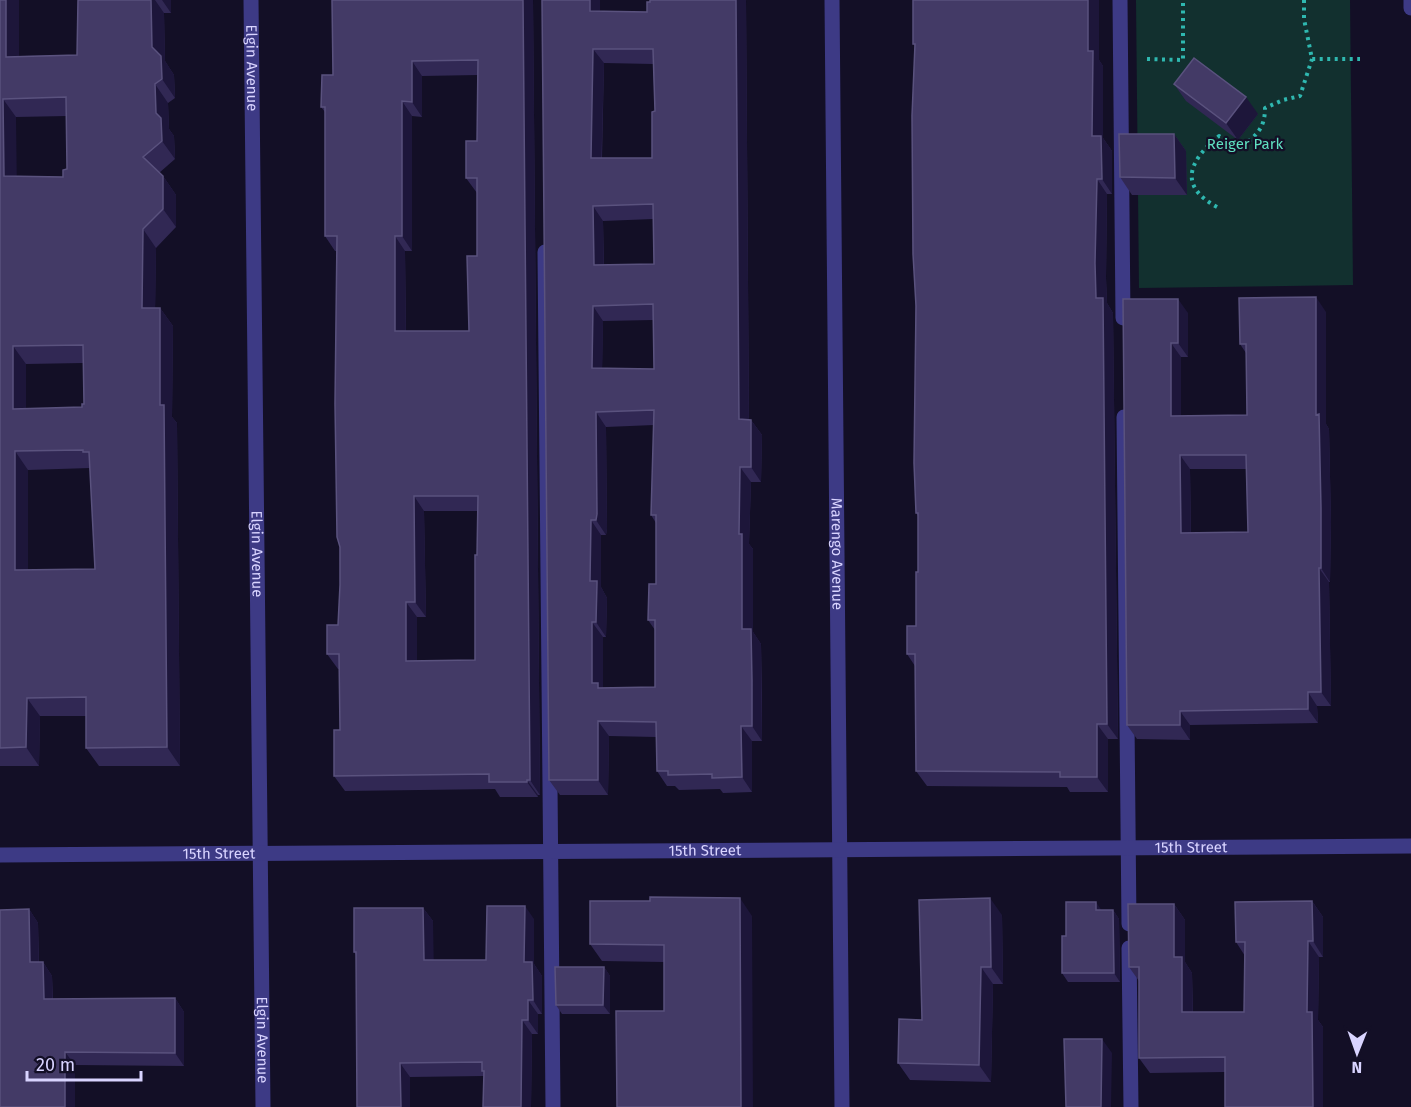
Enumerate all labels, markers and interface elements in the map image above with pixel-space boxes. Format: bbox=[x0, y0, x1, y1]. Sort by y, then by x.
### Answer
street label: Elgin Avenue bbox=[242, 24, 261, 112]
park label: Reiger Park bbox=[1207, 135, 1283, 153]
street label: Marengo Avenue bbox=[827, 498, 847, 610]
street label: Elgin Avenue bbox=[248, 510, 266, 598]
street label: 15th Street bbox=[1154, 838, 1228, 857]
street label: 15th Street bbox=[668, 841, 742, 860]
street label: 15th Street bbox=[183, 844, 256, 863]
street label: Elgin Avenue bbox=[253, 996, 272, 1084]
north arrow bbox=[1327, 1023, 1387, 1083]
scale bar bbox=[27, 1044, 141, 1082]
text: 20 m bbox=[36, 1054, 75, 1076]
text: N bbox=[1351, 1058, 1362, 1077]

